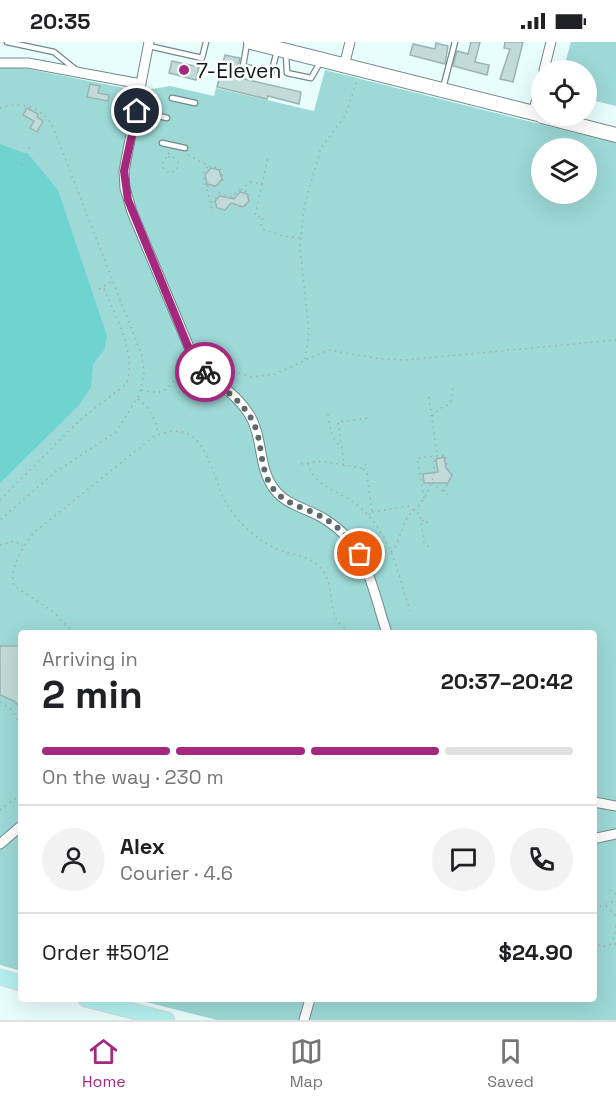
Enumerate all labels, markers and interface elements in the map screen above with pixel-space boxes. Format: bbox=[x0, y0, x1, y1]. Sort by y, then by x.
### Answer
text: 20:35 bbox=[30, 7, 90, 35]
place label: 7-Eleven bbox=[196, 57, 281, 84]
map controls bbox=[531, 60, 597, 204]
button: locate bbox=[531, 60, 597, 126]
marker: 7-Eleven bbox=[177, 63, 191, 77]
pin bbox=[111, 85, 162, 136]
icon: home bbox=[120, 94, 153, 127]
button: layers bbox=[531, 138, 597, 204]
courier bbox=[175, 342, 235, 402]
icon: bike bbox=[189, 356, 222, 389]
pin bbox=[334, 528, 385, 579]
icon: bag bbox=[343, 537, 376, 570]
text: Arriving in bbox=[42, 646, 138, 672]
text: 20:37–20:42 bbox=[441, 667, 573, 695]
text: 2 min bbox=[42, 670, 143, 719]
text: On the way · 230 m bbox=[42, 764, 224, 790]
button: person bbox=[42, 828, 105, 891]
button: chat bbox=[432, 828, 495, 891]
button: phone bbox=[510, 828, 573, 891]
text: Alex bbox=[120, 832, 165, 860]
text: Courier · 4.6 bbox=[120, 860, 233, 886]
text: Order #5012 bbox=[42, 938, 169, 966]
text: $24.90 bbox=[499, 938, 573, 966]
tab: Home bbox=[82, 1035, 126, 1092]
tab: Map bbox=[290, 1035, 323, 1092]
tab: Saved bbox=[487, 1035, 534, 1092]

